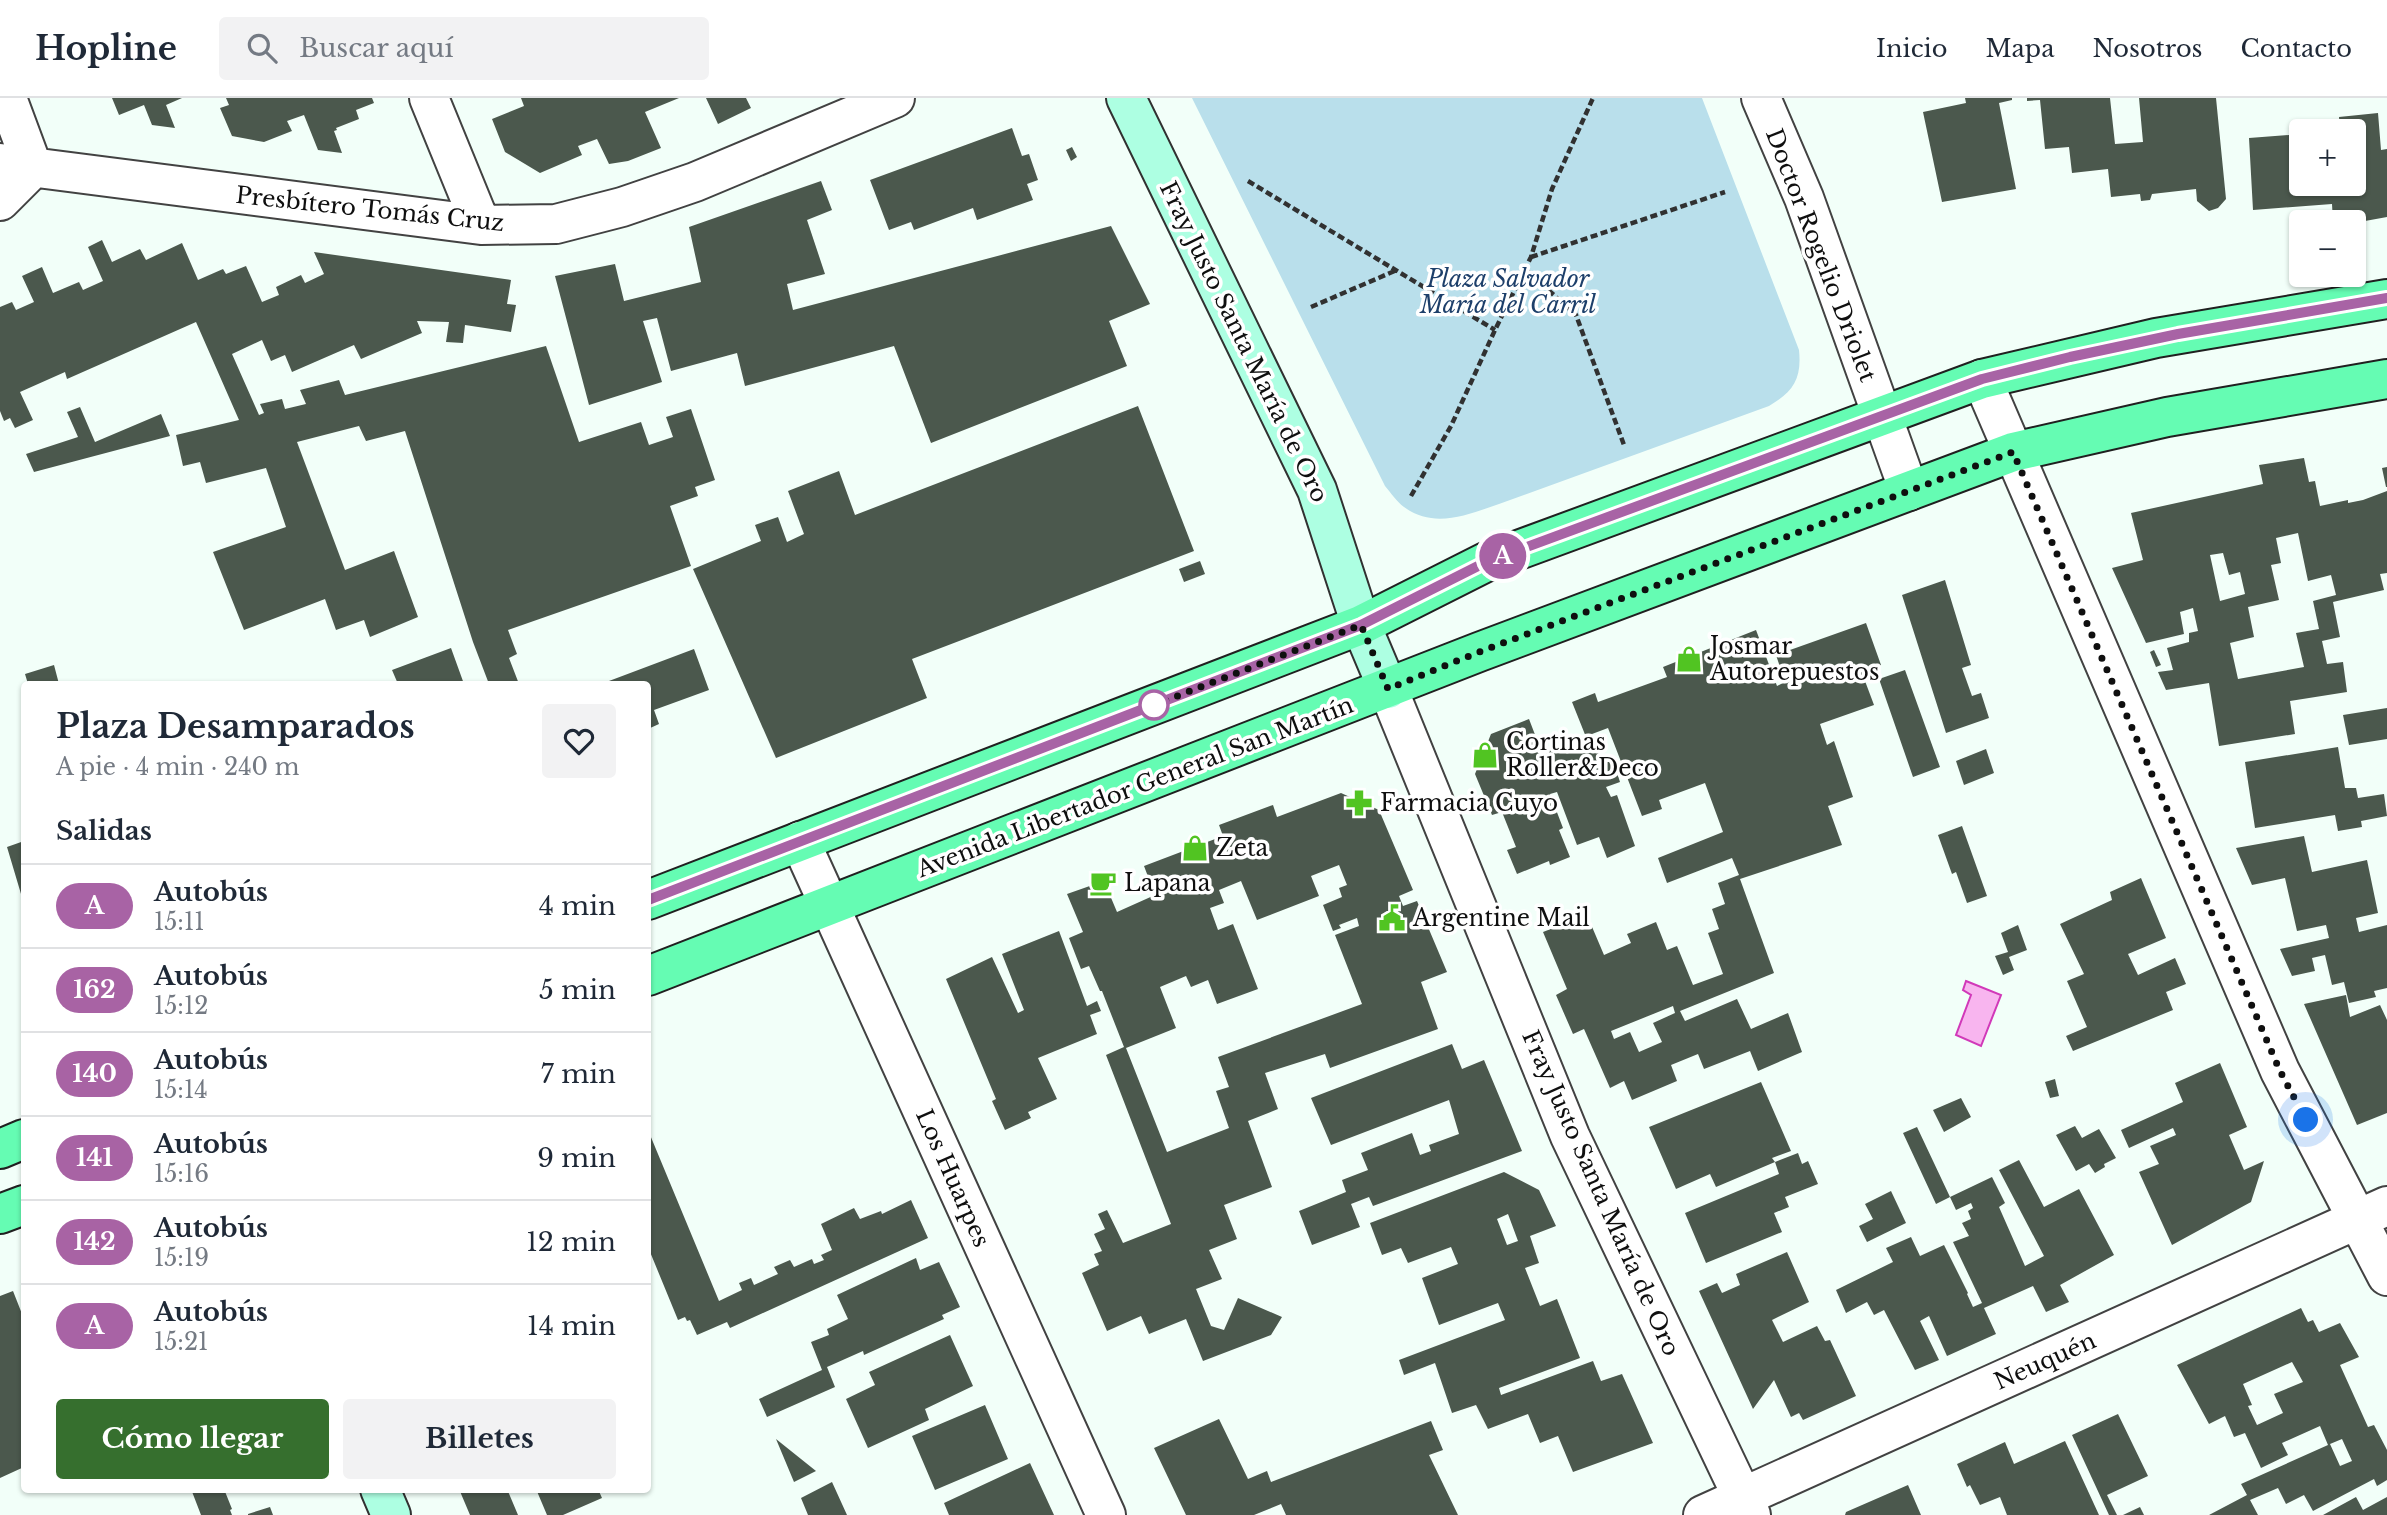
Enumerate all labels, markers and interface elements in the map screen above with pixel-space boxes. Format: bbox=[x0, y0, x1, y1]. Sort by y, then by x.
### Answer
search box bbox=[219, 17, 709, 80]
text: Hopline bbox=[35, 28, 177, 69]
icon: search bbox=[243, 29, 281, 67]
text: Buscar aquí bbox=[299, 32, 453, 64]
text: Inicio bbox=[1876, 34, 1947, 63]
text: Mapa bbox=[1985, 34, 2054, 63]
text: Nosotros bbox=[2092, 34, 2203, 63]
text: Contacto bbox=[2241, 34, 2352, 63]
map controls bbox=[2289, 119, 2366, 287]
button: + bbox=[2289, 119, 2366, 196]
street label: Doctor Rogelio Driolet bbox=[1760, 125, 1882, 386]
street label: Fray Justo Santa María de Oro bbox=[1154, 177, 1334, 507]
street label: Presbítero Tomás Cruz bbox=[234, 181, 506, 237]
button: − bbox=[2289, 210, 2366, 287]
park label: Plaza Salvador María del Carril bbox=[1419, 265, 1597, 319]
line badge: A bbox=[1480, 533, 1526, 579]
text: A bbox=[1493, 541, 1513, 570]
place label: Josmar Autorepuestos bbox=[1707, 632, 1879, 686]
shop icon: Josmar Autorepuestos bbox=[1674, 644, 1704, 674]
street label: Avenida Libertador General San Martín bbox=[912, 690, 1357, 884]
unlabelled marker bbox=[1139, 690, 1169, 720]
button: heart bbox=[542, 704, 616, 778]
text: Plaza Desamparados bbox=[56, 706, 415, 747]
place label: Cortinas Roller&Deco bbox=[1506, 728, 1659, 782]
shop icon: Cortinas Roller&Deco bbox=[1470, 740, 1500, 770]
text: A pie · 4 min · 240 m bbox=[56, 753, 299, 781]
pharmacy icon: Farmacia Cuyo bbox=[1344, 788, 1374, 818]
place label: Farmacia Cuyo bbox=[1380, 789, 1558, 817]
text: Salidas bbox=[56, 815, 152, 847]
shop icon: Zeta bbox=[1180, 833, 1210, 863]
place label: Zeta bbox=[1216, 834, 1269, 862]
cafe icon: Lapana bbox=[1088, 868, 1118, 898]
place label: Lapana bbox=[1124, 869, 1211, 897]
text: Autobús bbox=[154, 876, 268, 908]
text: 4 min bbox=[539, 890, 616, 922]
text: A bbox=[85, 891, 104, 920]
public building icon: Argentine Mail bbox=[1377, 903, 1407, 933]
place label: Argentine Mail bbox=[1412, 904, 1590, 932]
text: 15:11 bbox=[154, 908, 204, 936]
text: Autobús bbox=[154, 960, 268, 992]
text: 5 min bbox=[539, 974, 616, 1006]
text: 162 bbox=[73, 975, 116, 1004]
text: 15:12 bbox=[154, 992, 208, 1020]
street label: Fray Justo Santa María de Oro bbox=[1516, 1026, 1686, 1360]
text: Autobús bbox=[154, 1044, 268, 1076]
text: 7 min bbox=[541, 1058, 616, 1090]
text: 140 bbox=[72, 1059, 117, 1088]
text: 15:14 bbox=[154, 1076, 208, 1104]
your location bbox=[2288, 1102, 2323, 1137]
street label: Los Huarpes bbox=[910, 1105, 996, 1251]
text: Autobús bbox=[154, 1128, 268, 1160]
text: 9 min bbox=[537, 1142, 616, 1174]
text: 141 bbox=[76, 1143, 113, 1172]
text: 15:16 bbox=[154, 1160, 209, 1188]
text: Autobús bbox=[154, 1212, 268, 1244]
text: 12 min bbox=[526, 1226, 616, 1258]
text: 142 bbox=[73, 1227, 116, 1256]
text: 15:19 bbox=[154, 1244, 209, 1272]
text: Autobús bbox=[154, 1296, 268, 1328]
text: 14 min bbox=[527, 1310, 616, 1342]
text: A bbox=[85, 1311, 104, 1340]
street label: Neuquén bbox=[1990, 1326, 2100, 1396]
text: 15:21 bbox=[154, 1328, 208, 1356]
button: Cómo llegar bbox=[56, 1399, 329, 1479]
button: Billetes bbox=[343, 1399, 616, 1479]

